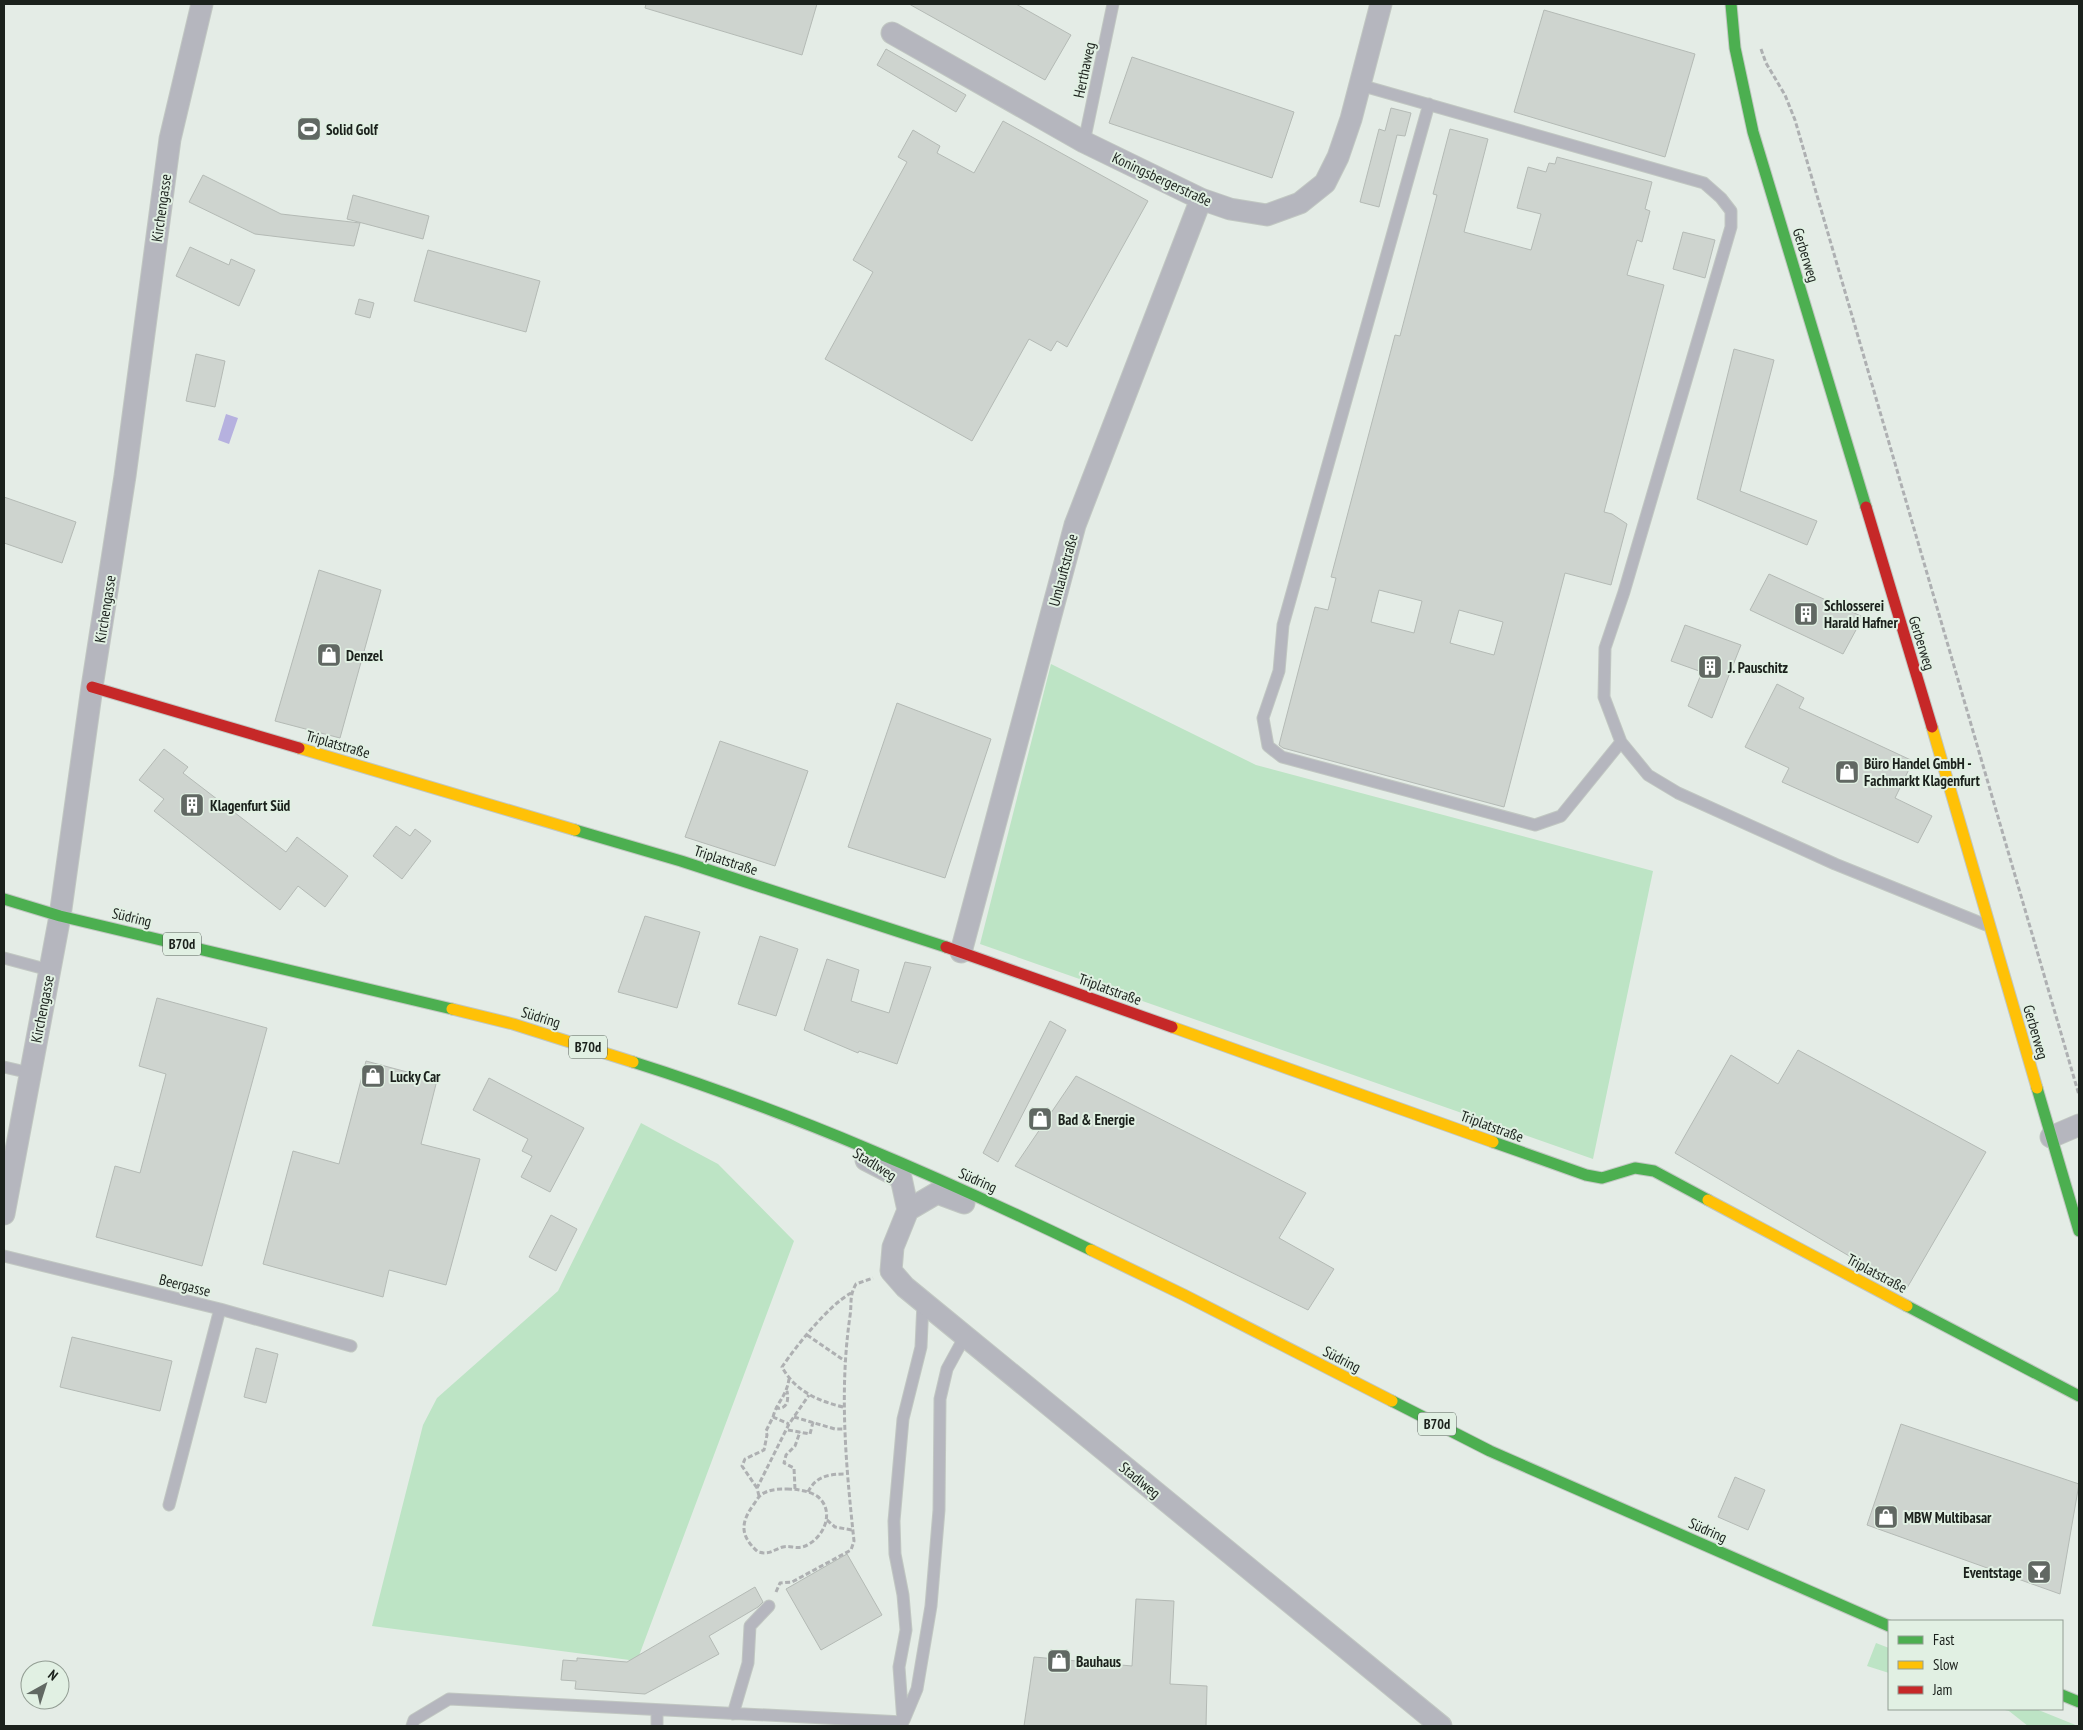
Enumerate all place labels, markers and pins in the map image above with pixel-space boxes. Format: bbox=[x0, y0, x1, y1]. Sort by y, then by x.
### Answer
sports icon: Solid Golf bbox=[296, 116, 322, 142]
place label: Solid Golf bbox=[326, 120, 379, 139]
place label: Schlosserei Harald Hafner bbox=[1824, 596, 1899, 632]
building icon: Schlosserei Harald Hafner bbox=[1793, 601, 1819, 627]
shop icon: Denzel bbox=[316, 642, 342, 668]
place label: Denzel bbox=[346, 646, 383, 665]
building icon: J. Pauschitz bbox=[1697, 654, 1723, 680]
place label: J. Pauschitz bbox=[1727, 658, 1788, 677]
place label: Büro Handel GmbH - Fachmarkt Klagenfurt bbox=[1864, 754, 1981, 790]
shop icon: Büro Handel GmbH - Fachmarkt Klagenfurt bbox=[1834, 759, 1860, 785]
building icon: Klagenfurt Süd bbox=[179, 792, 205, 818]
place label: Klagenfurt Süd bbox=[210, 796, 291, 815]
shop icon: Lucky Car bbox=[360, 1063, 386, 1089]
place label: Lucky Car bbox=[390, 1067, 441, 1086]
shop icon: Bad & Energie bbox=[1027, 1106, 1053, 1132]
place label: Bad & Energie bbox=[1058, 1110, 1135, 1129]
shop icon: MBW Multibasar bbox=[1873, 1504, 1899, 1530]
place label: MBW Multibasar bbox=[1904, 1508, 1992, 1527]
bar icon: Eventstage bbox=[2026, 1559, 2052, 1585]
place label: Eventstage bbox=[1963, 1563, 2022, 1582]
shop icon: Bauhaus bbox=[1046, 1648, 1072, 1674]
place label: Bauhaus bbox=[1076, 1652, 1121, 1671]

